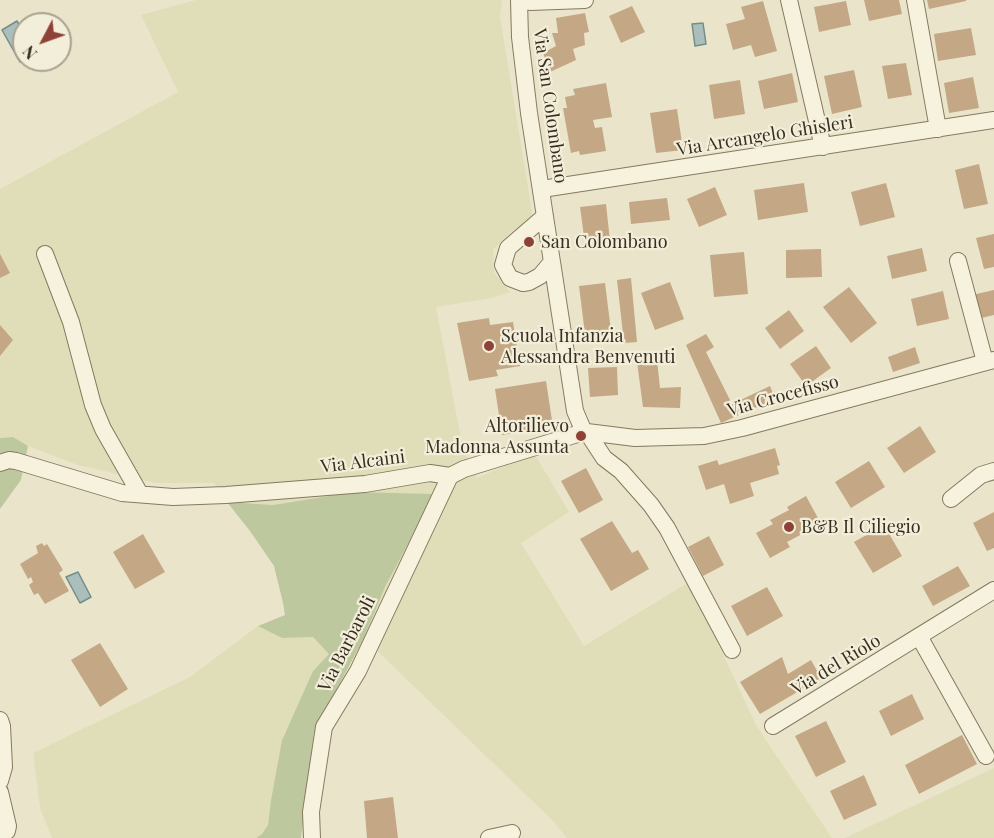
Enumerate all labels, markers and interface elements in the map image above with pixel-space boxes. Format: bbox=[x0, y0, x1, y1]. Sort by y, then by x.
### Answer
north arrow bbox=[12, 12, 72, 72]
street label: Via San Colombano bbox=[528, 27, 572, 185]
text: N bbox=[18, 42, 41, 64]
street label: Via Arcangelo Ghisleri bbox=[675, 111, 855, 161]
place label: San Colombano bbox=[541, 231, 668, 253]
marker: San Colombano bbox=[522, 235, 536, 249]
place label: Scuola Infanzia Alessandra Benvenuti bbox=[501, 325, 676, 368]
marker: Scuola Infanzia Alessandra Benvenuti bbox=[482, 339, 496, 353]
street label: Via Crocefisso bbox=[725, 371, 841, 421]
place label: Altorilievo Madonna Assunta bbox=[425, 415, 569, 458]
marker: Altorilievo Madonna Assunta bbox=[574, 429, 588, 443]
street label: Via Alcaini bbox=[320, 446, 406, 478]
place label: B&B Il Ciliegio bbox=[801, 516, 921, 538]
marker: B&B Il Ciliegio bbox=[782, 520, 796, 534]
street label: Via Barbaroli bbox=[314, 593, 380, 695]
street label: Via del Riolo bbox=[787, 630, 885, 700]

